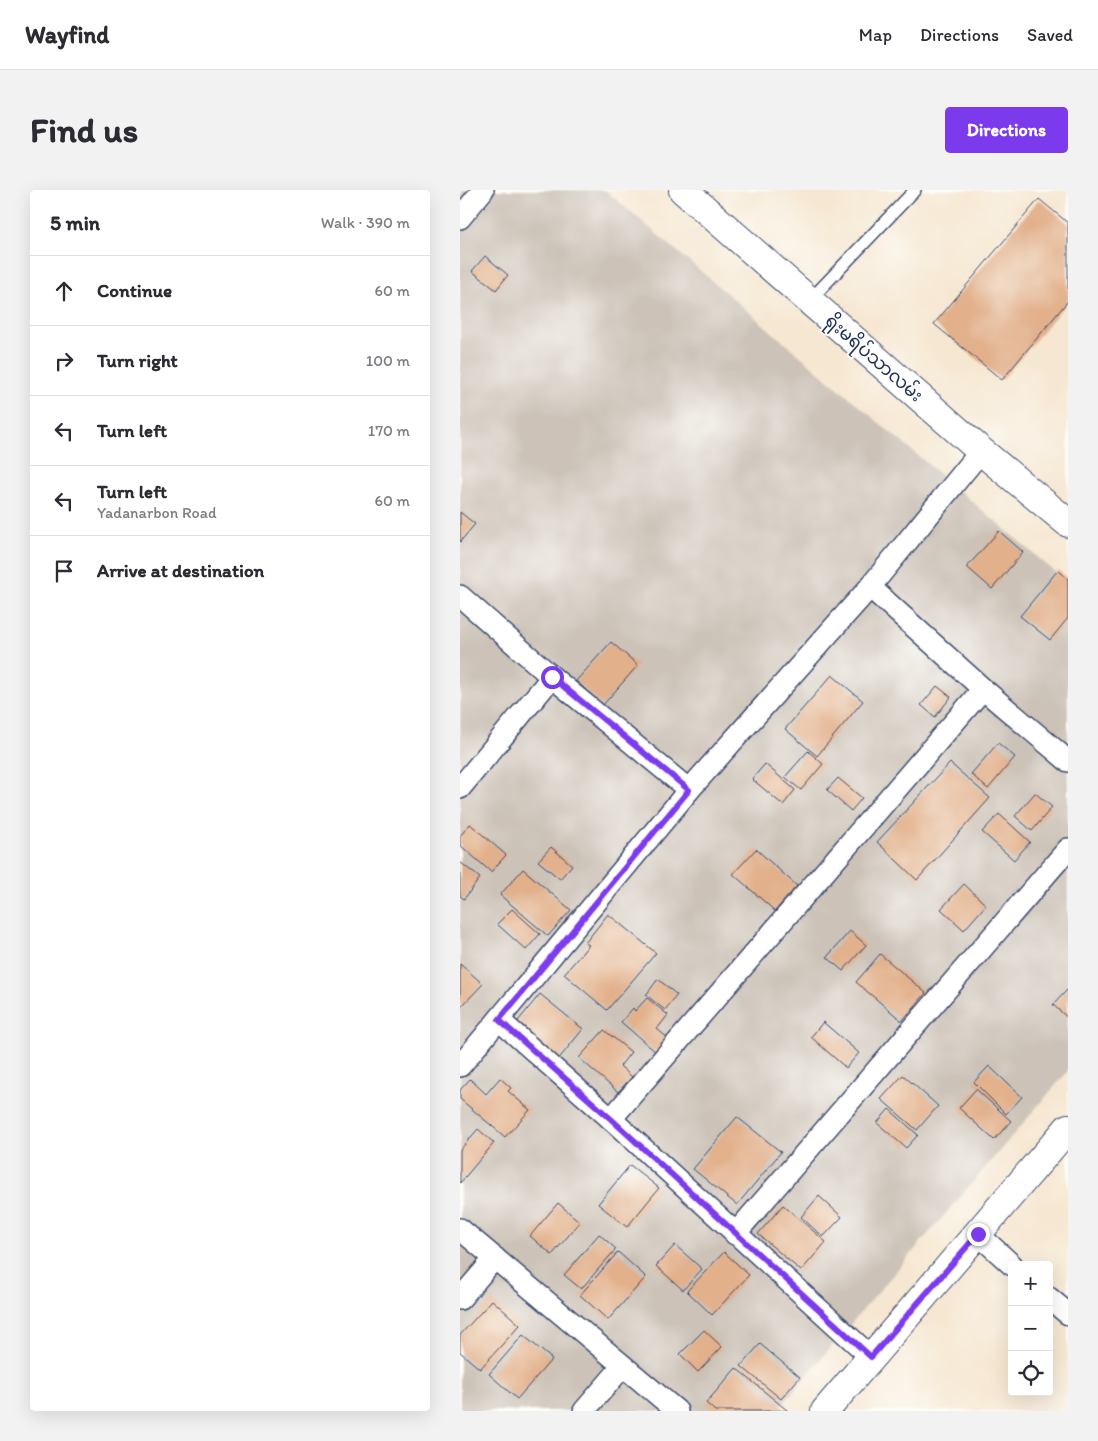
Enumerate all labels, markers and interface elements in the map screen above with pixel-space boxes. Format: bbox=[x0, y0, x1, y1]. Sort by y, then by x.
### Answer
text: Wayfind bbox=[25, 20, 109, 49]
text: Map bbox=[859, 24, 892, 46]
text: Directions bbox=[920, 24, 999, 46]
text: Saved bbox=[1027, 24, 1073, 46]
button: Directions bbox=[945, 107, 1068, 153]
text: Find us bbox=[30, 109, 138, 151]
text: 5 min bbox=[50, 210, 100, 235]
text: Walk · 390 m bbox=[321, 213, 410, 232]
icon: ahead bbox=[50, 277, 78, 305]
text: Continue bbox=[97, 279, 172, 302]
text: 60 m bbox=[375, 281, 410, 300]
street label: ရိုးမရိပ်သာလမ်း bbox=[818, 307, 929, 409]
icon: right bbox=[50, 347, 78, 375]
text: Turn right bbox=[97, 349, 178, 372]
text: 100 m bbox=[366, 351, 410, 370]
icon: left bbox=[50, 417, 78, 445]
text: Turn left bbox=[97, 419, 167, 442]
text: 170 m bbox=[368, 421, 410, 440]
text: Turn left bbox=[97, 480, 167, 503]
icon: left bbox=[50, 487, 78, 515]
text: 60 m bbox=[375, 491, 410, 510]
text: Yadanarbon Road bbox=[97, 503, 217, 522]
icon: arrive bbox=[50, 557, 78, 585]
text: Arrive at destination bbox=[97, 559, 264, 582]
route start bbox=[541, 666, 564, 689]
route end bbox=[967, 1223, 990, 1246]
map controls bbox=[1008, 1261, 1053, 1396]
button: + bbox=[1008, 1261, 1053, 1306]
button: − bbox=[1008, 1306, 1053, 1351]
button: locate bbox=[1008, 1351, 1053, 1396]

